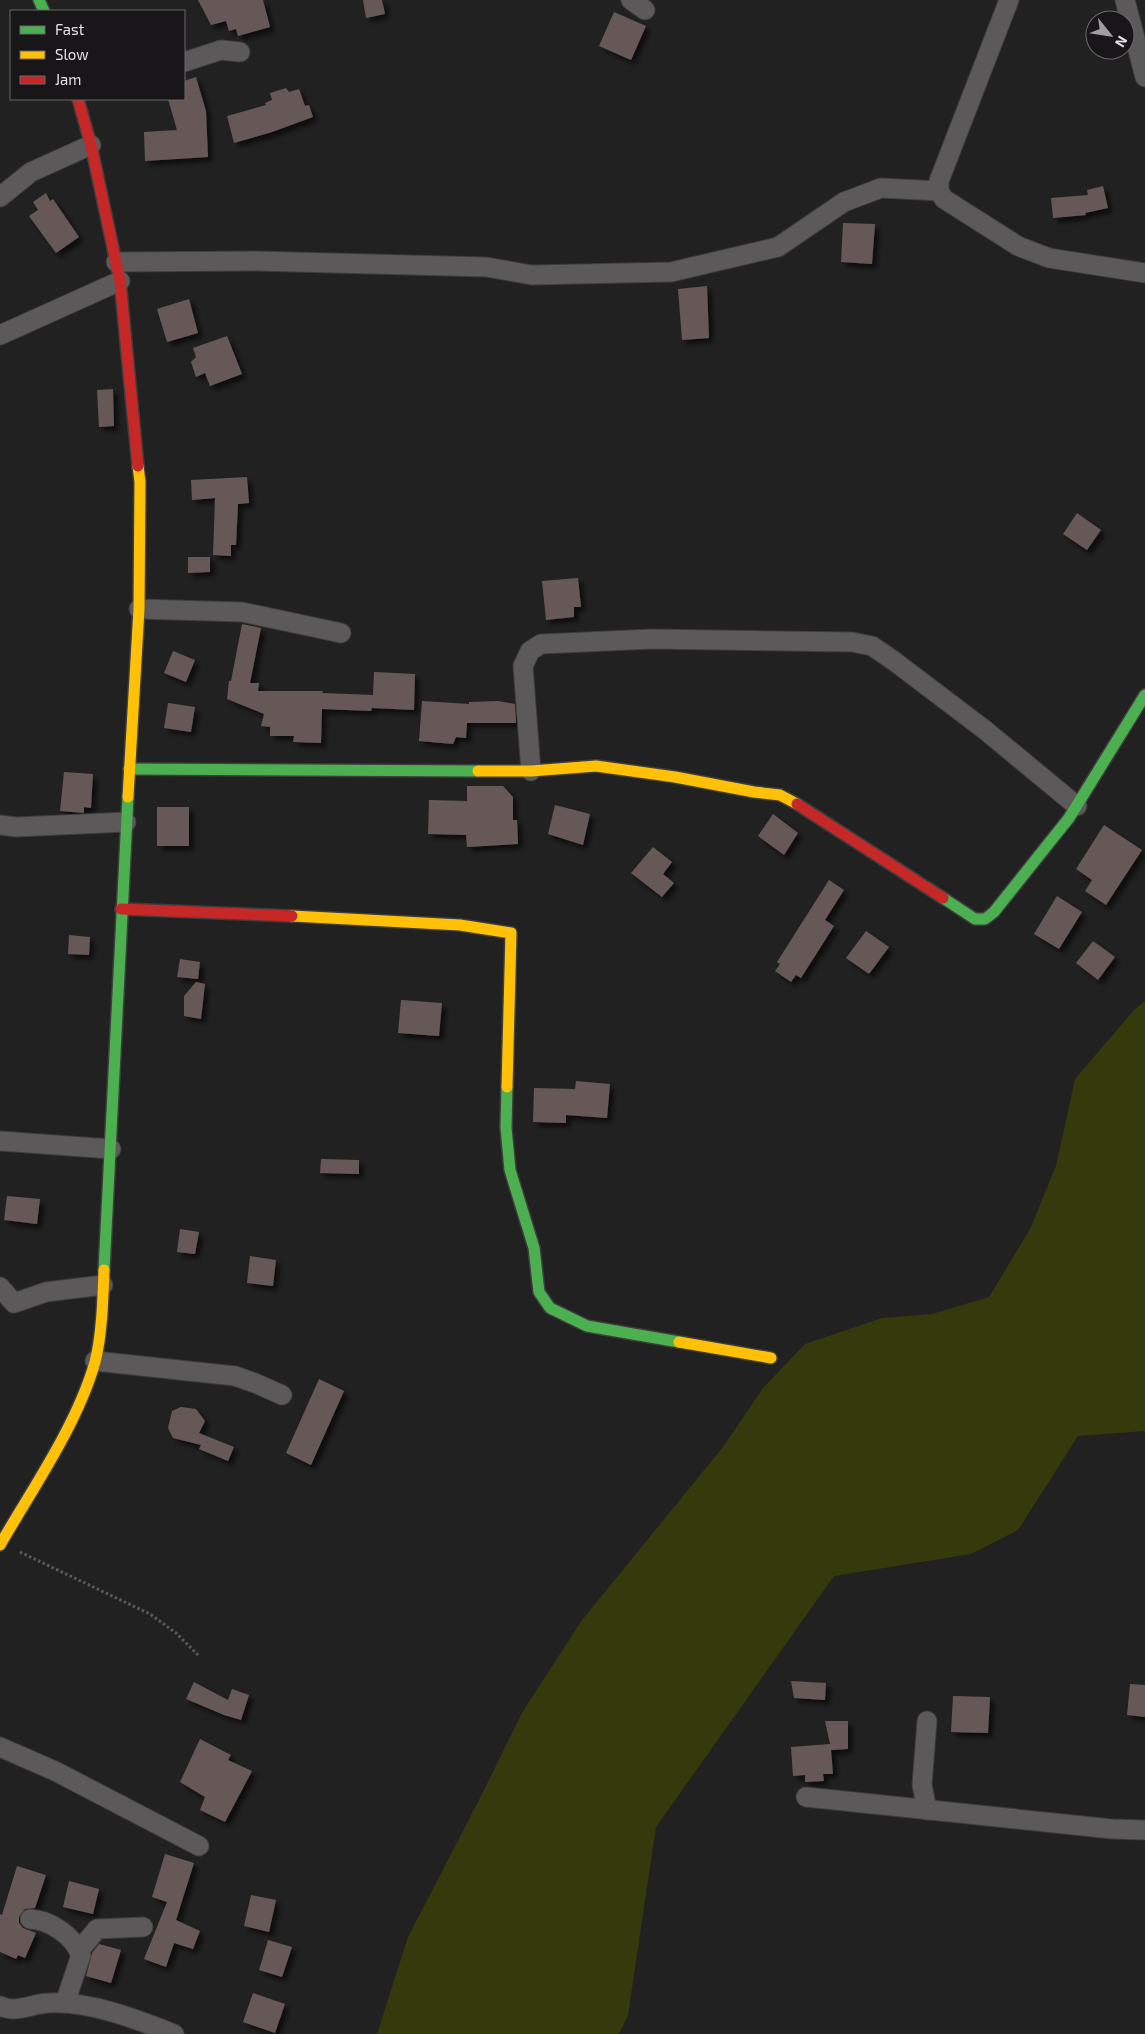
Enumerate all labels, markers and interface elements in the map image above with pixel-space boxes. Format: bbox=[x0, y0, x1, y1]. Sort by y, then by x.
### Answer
legend bbox=[10, 10, 185, 100]
north arrow bbox=[1085, 10, 1135, 60]
text: Fast bbox=[55, 20, 85, 38]
text: N bbox=[1112, 33, 1132, 50]
text: Slow bbox=[55, 45, 89, 63]
text: Jam bbox=[55, 70, 81, 88]

